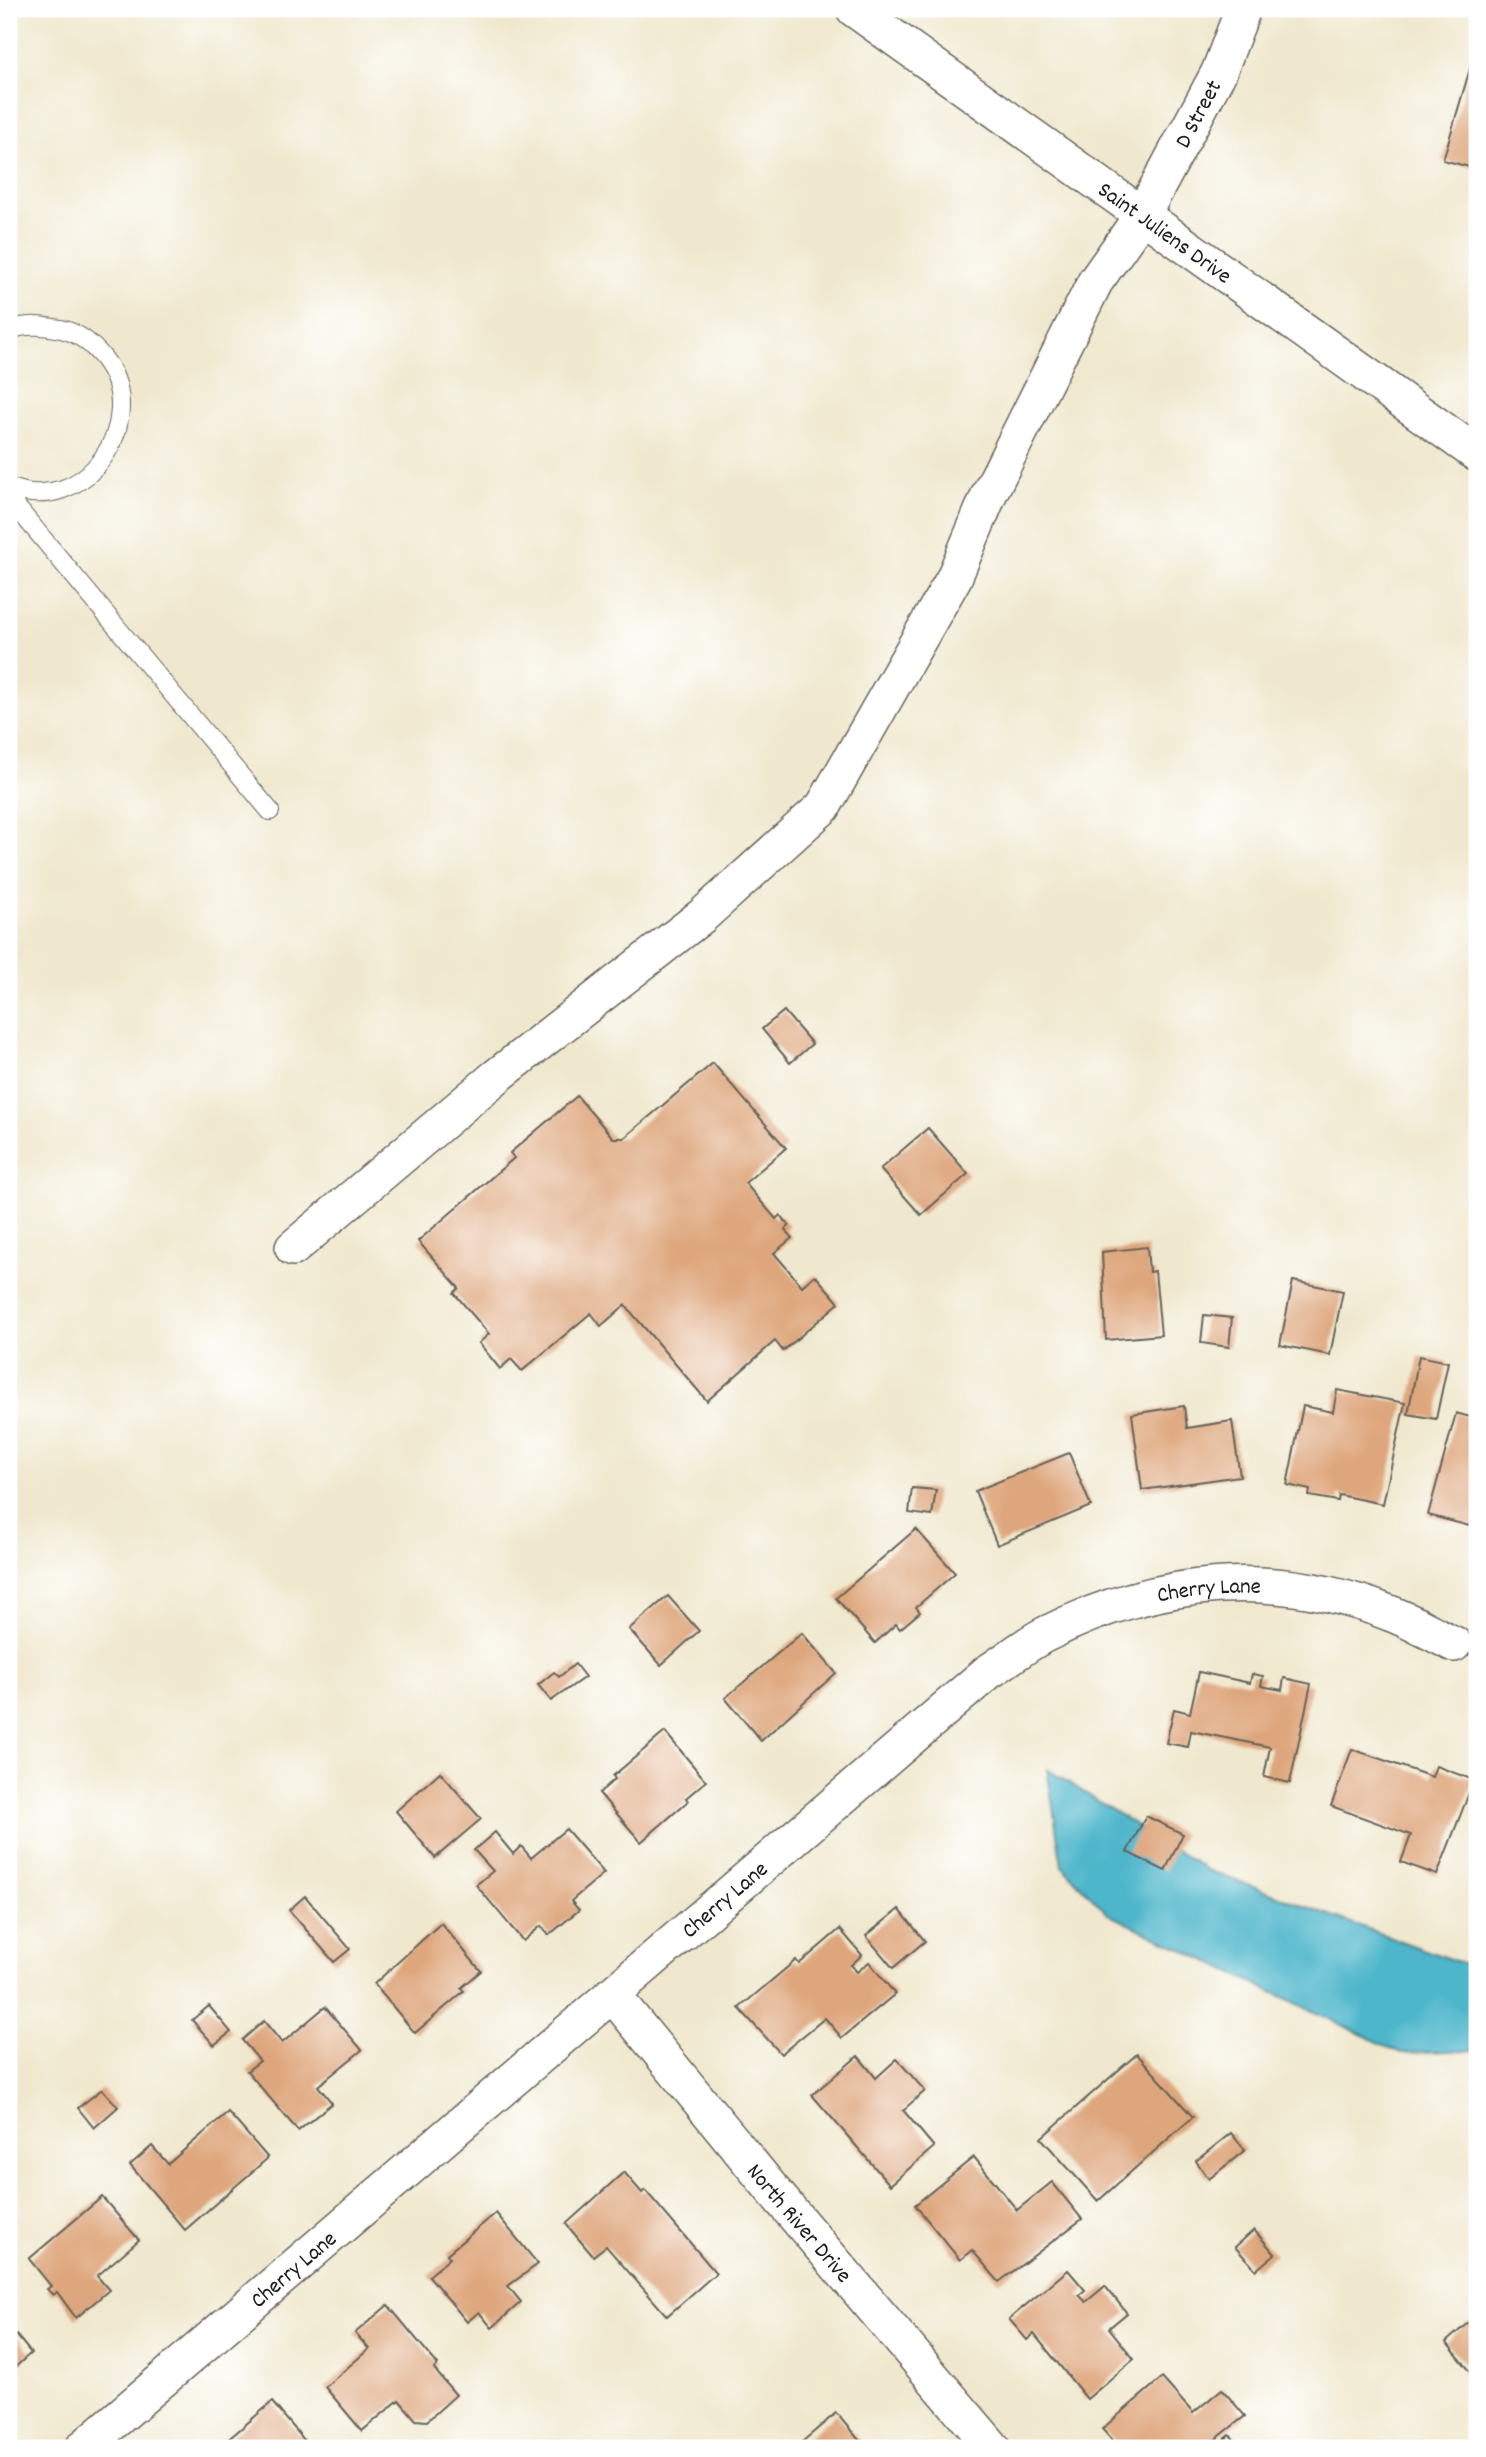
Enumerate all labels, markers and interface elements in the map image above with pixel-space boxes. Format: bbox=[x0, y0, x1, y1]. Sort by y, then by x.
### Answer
street label: D Street bbox=[1168, 75, 1232, 155]
street label: Saint Juliens Drive bbox=[1090, 175, 1237, 294]
street label: Cherry Lane bbox=[1154, 1571, 1261, 1614]
street label: Cherry Lane bbox=[675, 1855, 776, 1948]
street label: North River Drive bbox=[737, 2158, 858, 2292]
street label: Cherry Lane bbox=[244, 2224, 345, 2318]

